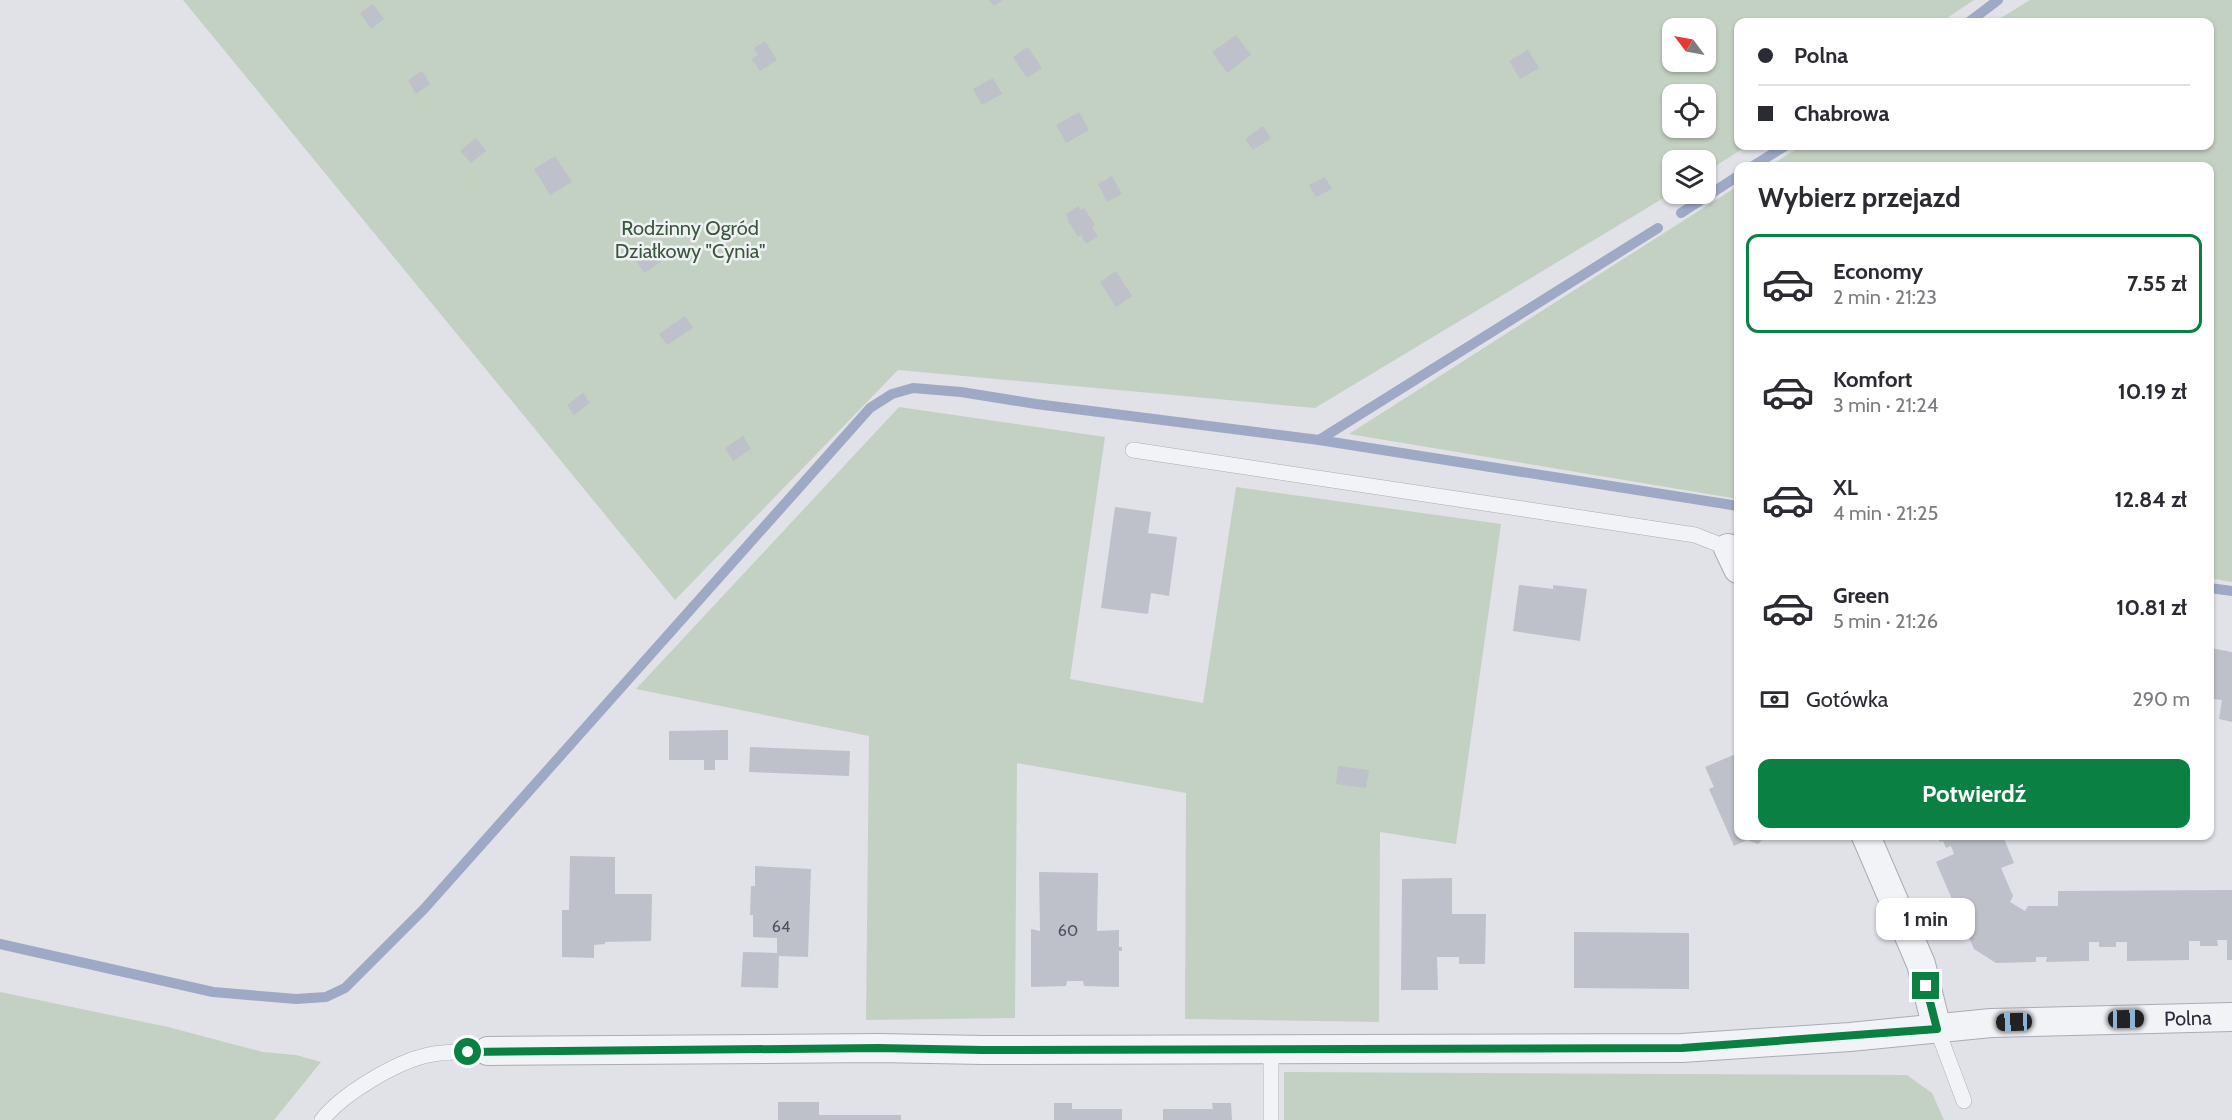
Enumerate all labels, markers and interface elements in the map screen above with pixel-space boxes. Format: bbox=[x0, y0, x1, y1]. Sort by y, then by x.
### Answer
north arrow bbox=[1662, 18, 1716, 72]
map controls bbox=[1662, 18, 1716, 204]
text: Polna bbox=[1794, 42, 1848, 69]
button: locate bbox=[1662, 84, 1716, 138]
text: Chabrowa bbox=[1794, 100, 1889, 127]
button: layers bbox=[1662, 150, 1716, 204]
text: Wybierz przejazd bbox=[1758, 181, 1961, 214]
park label: Rodzinny Ogród Działkowy "Cynia" bbox=[615, 216, 765, 263]
icon: car bbox=[1761, 257, 1815, 311]
text: Economy bbox=[1833, 258, 1923, 285]
text: 7.55 zł bbox=[2127, 270, 2187, 297]
text: 2 min · 21:23 bbox=[1833, 285, 1937, 309]
icon: car bbox=[1761, 365, 1815, 419]
text: Komfort bbox=[1833, 366, 1912, 393]
text: 10.19 zł bbox=[2118, 378, 2187, 405]
text: 3 min · 21:24 bbox=[1833, 393, 1938, 417]
icon: car bbox=[1761, 473, 1815, 527]
text: XL bbox=[1833, 474, 1858, 501]
text: 12.84 zł bbox=[2114, 486, 2187, 513]
text: 4 min · 21:25 bbox=[1833, 501, 1938, 525]
icon: car bbox=[1761, 581, 1815, 635]
text: Green bbox=[1833, 582, 1889, 609]
text: 10.81 zł bbox=[2116, 594, 2187, 621]
text: 5 min · 21:26 bbox=[1833, 609, 1938, 633]
icon: cash bbox=[1758, 683, 1791, 716]
text: Gotówka bbox=[1806, 686, 1888, 713]
text: 290 m bbox=[2132, 687, 2190, 711]
button: Potwierdź bbox=[1758, 759, 2190, 828]
callout: 1 min bbox=[1876, 899, 1976, 941]
text: 1 min bbox=[1903, 907, 1948, 931]
house number: 64 bbox=[772, 917, 790, 936]
house number: 60 bbox=[1058, 921, 1078, 940]
route end bbox=[1912, 972, 1939, 999]
street label: Polna bbox=[2164, 1005, 2212, 1031]
car bbox=[2108, 1010, 2144, 1028]
car bbox=[1996, 1012, 2032, 1032]
route start bbox=[454, 1038, 481, 1065]

